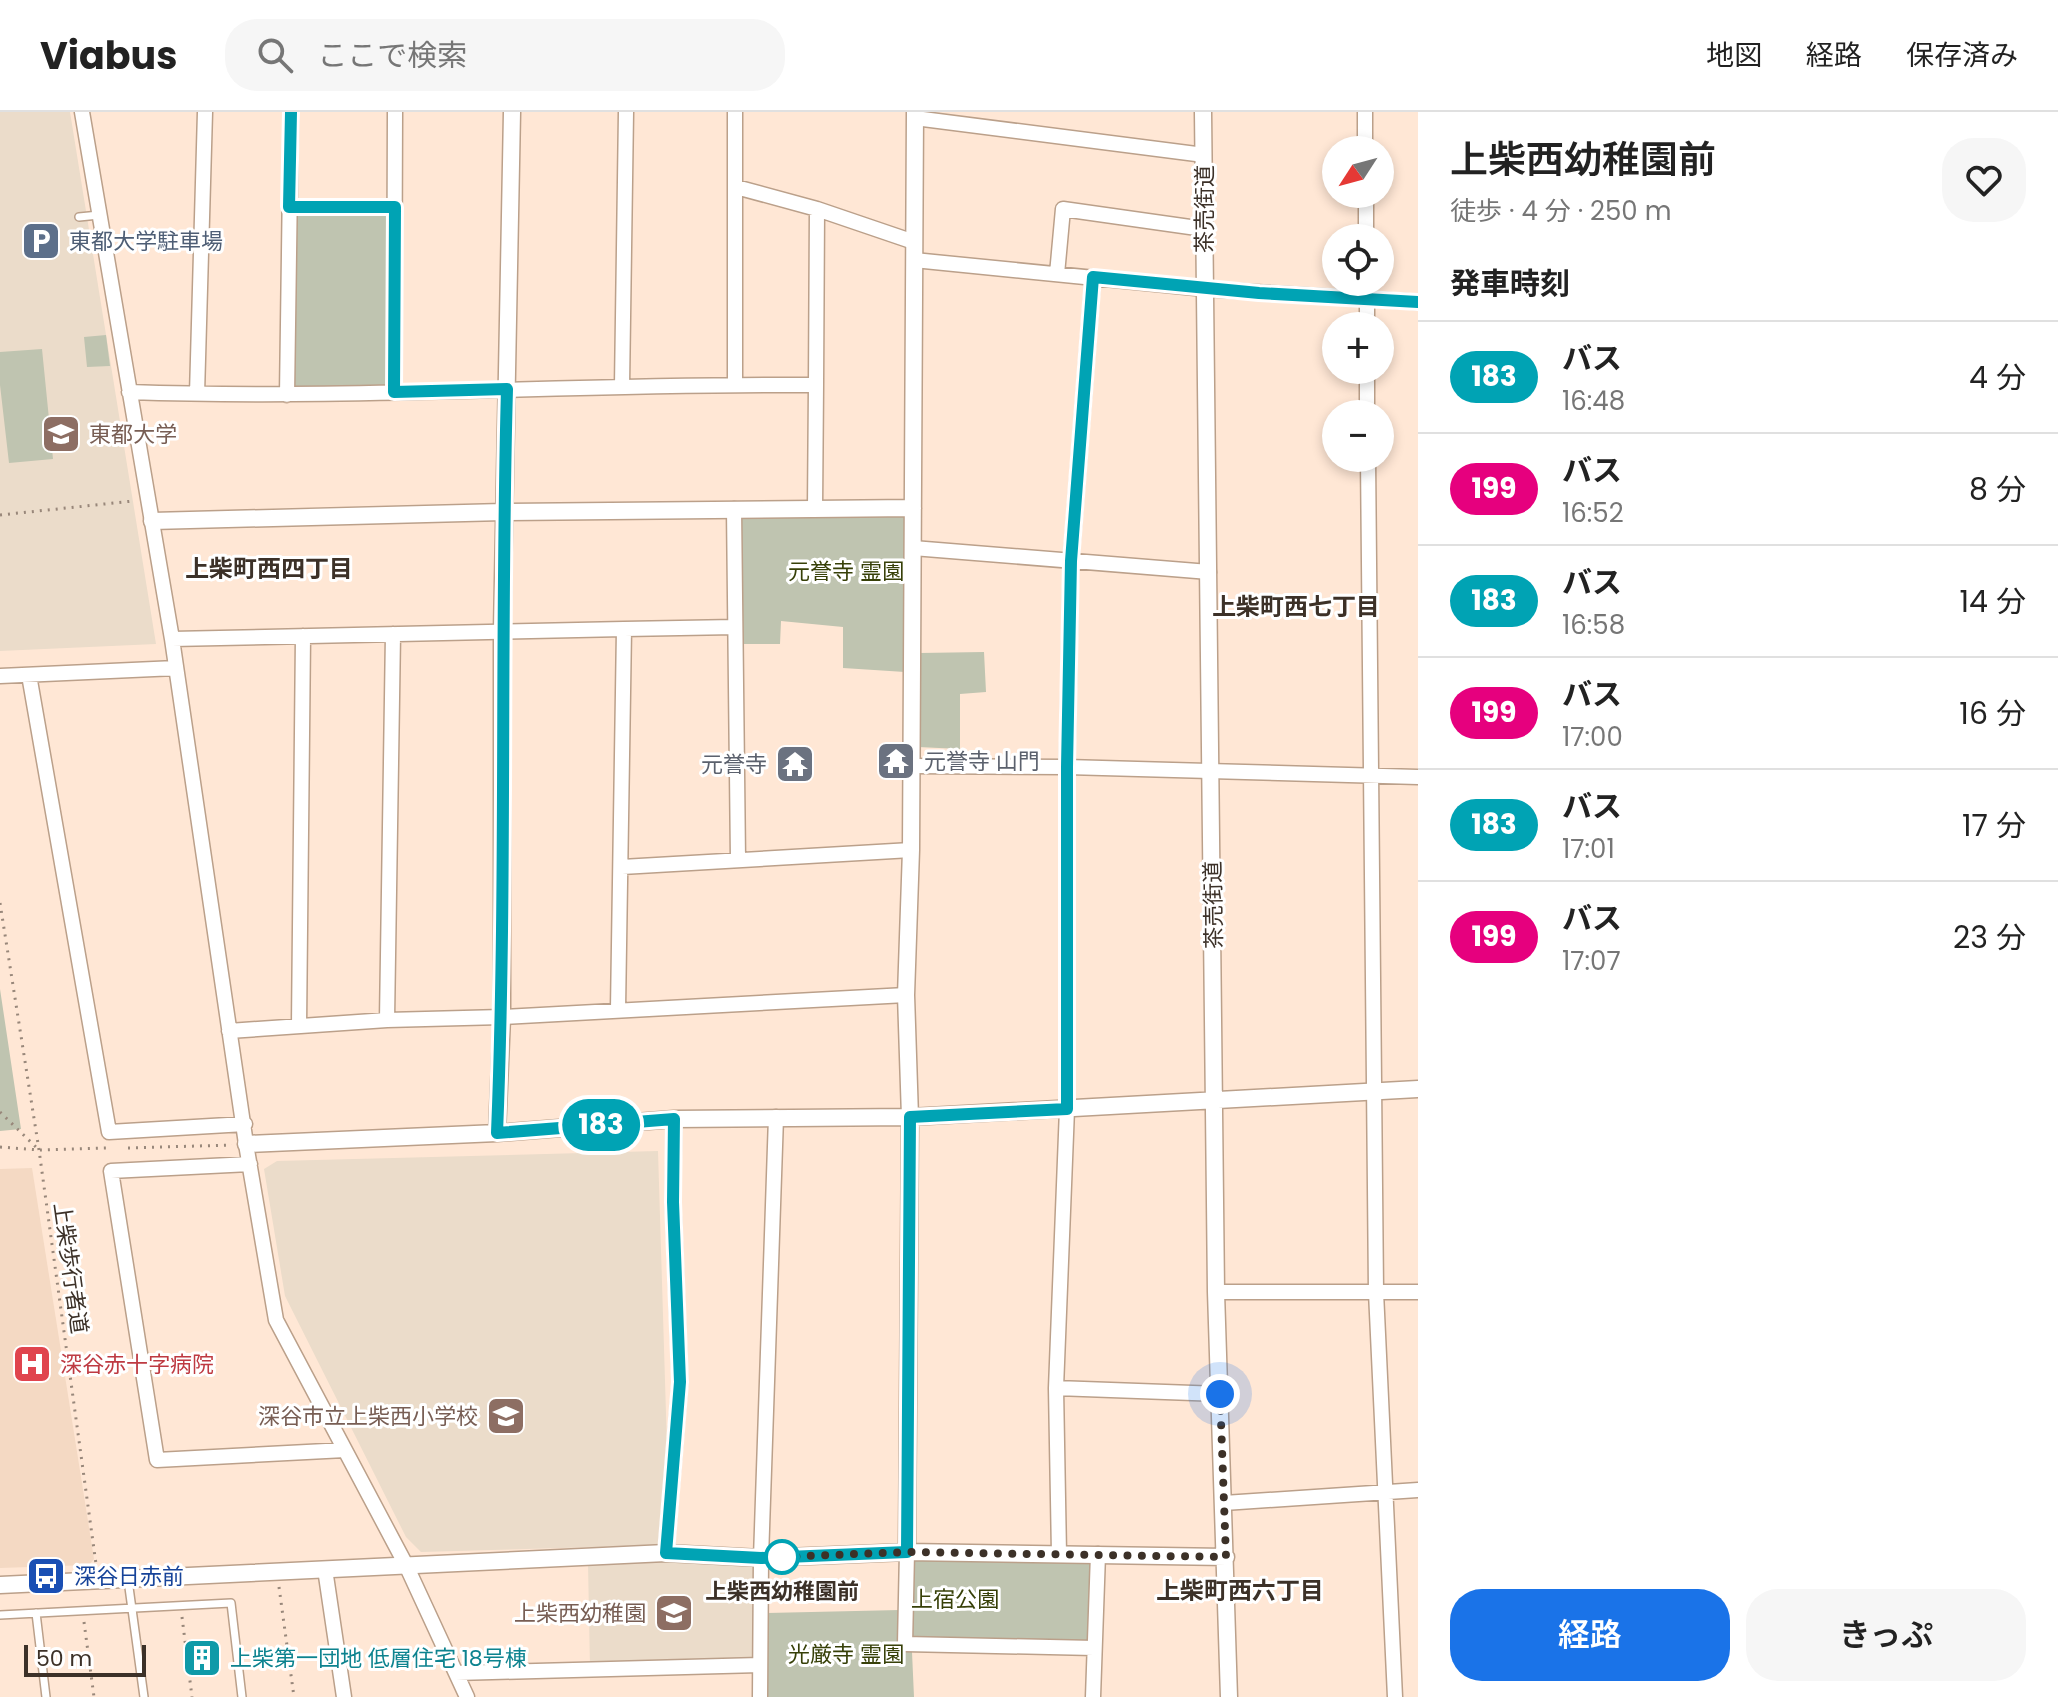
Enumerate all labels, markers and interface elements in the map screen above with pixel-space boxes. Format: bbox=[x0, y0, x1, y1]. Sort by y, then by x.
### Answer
search box bbox=[225, 19, 785, 91]
text: Viabus bbox=[40, 29, 177, 82]
icon: search bbox=[253, 33, 297, 77]
text: ここで検索 bbox=[317, 34, 467, 77]
text: 地図 bbox=[1706, 36, 1762, 75]
text: 経路 bbox=[1806, 36, 1862, 75]
text: 保存済み bbox=[1906, 36, 2018, 75]
text: 上柴西幼稚園前 bbox=[1450, 133, 1716, 186]
north arrow bbox=[1322, 136, 1394, 208]
map controls bbox=[1322, 136, 1394, 472]
button: heart bbox=[1942, 138, 2026, 222]
street label: 茶売街道 bbox=[1189, 165, 1220, 253]
text: 徒歩 · 4 分 · 250 m bbox=[1450, 193, 1671, 229]
parking icon: 東都大学駐車場 bbox=[20, 220, 62, 262]
button: locate bbox=[1322, 224, 1394, 296]
place label: 東都大学駐車場 bbox=[69, 226, 223, 257]
text: 発車時刻 bbox=[1450, 262, 1570, 305]
button: + bbox=[1322, 312, 1394, 384]
text: バス bbox=[1562, 337, 1622, 380]
text: 4 分 bbox=[1969, 356, 2026, 399]
text: 183 bbox=[1471, 357, 1517, 396]
text: 16:48 bbox=[1562, 383, 1625, 419]
button: − bbox=[1322, 400, 1394, 472]
school or university icon: 東都大学 bbox=[40, 413, 82, 455]
place label: 東都大学 bbox=[89, 419, 177, 450]
text: バス bbox=[1562, 449, 1622, 492]
text: 8 分 bbox=[1969, 468, 2026, 511]
text: 199 bbox=[1472, 469, 1516, 508]
text: 16:52 bbox=[1562, 495, 1624, 531]
district label: 上柴町西四丁目 bbox=[185, 552, 353, 585]
park label: 元誉寺 霊園 bbox=[788, 556, 904, 587]
text: バス bbox=[1562, 561, 1622, 604]
text: 14 分 bbox=[1960, 580, 2026, 623]
text: 183 bbox=[1471, 581, 1517, 620]
district label: 上柴町西七丁目 bbox=[1212, 590, 1380, 623]
text: 16:58 bbox=[1562, 607, 1625, 643]
text: バス bbox=[1562, 673, 1622, 716]
text: 16 分 bbox=[1959, 692, 2026, 735]
text: 199 bbox=[1472, 693, 1516, 732]
text: 17:00 bbox=[1562, 719, 1623, 755]
temple icon: 元誉寺 山門 bbox=[875, 740, 917, 782]
temple icon: 元誉寺 bbox=[774, 743, 816, 785]
place label: 元誉寺 山門 bbox=[924, 746, 1040, 777]
place label: 元誉寺 bbox=[701, 749, 767, 780]
text: バス bbox=[1562, 785, 1622, 828]
text: 17 分 bbox=[1962, 804, 2026, 847]
text: 183 bbox=[1471, 805, 1517, 844]
text: 17:01 bbox=[1562, 831, 1615, 867]
street label: 茶売街道 bbox=[1197, 861, 1230, 949]
text: バス bbox=[1562, 897, 1622, 940]
text: 23 分 bbox=[1953, 916, 2026, 959]
text: 199 bbox=[1472, 917, 1516, 956]
text: 17:07 bbox=[1562, 943, 1621, 979]
line badge: 183 bbox=[555, 1099, 647, 1151]
text: 183 bbox=[578, 1105, 624, 1144]
street label: 上柴歩行者道 bbox=[46, 1201, 95, 1336]
hospital icon: 深谷赤十字病院 bbox=[11, 1343, 53, 1385]
place label: 深谷赤十字病院 bbox=[60, 1349, 214, 1380]
your location bbox=[1200, 1374, 1240, 1414]
school or university icon: 深谷市立上柴西小学校 bbox=[485, 1395, 527, 1437]
place label: 深谷市立上柴西小学校 bbox=[258, 1401, 478, 1432]
marker: 上柴西幼稚園前 bbox=[765, 1540, 799, 1574]
bus stop icon: 深谷日赤前 bbox=[25, 1555, 67, 1597]
place label: 深谷日赤前 bbox=[74, 1561, 184, 1592]
district label: 上柴町西六丁目 bbox=[1156, 1574, 1324, 1607]
place label: 上柴西幼稚園前 bbox=[705, 1576, 859, 1607]
park label: 上宿公園 bbox=[911, 1584, 999, 1615]
button: 経路 bbox=[1450, 1589, 1730, 1681]
button: きっぷ bbox=[1746, 1589, 2026, 1681]
school or university icon: 上柴西幼稚園 bbox=[653, 1592, 695, 1634]
place label: 上柴西幼稚園 bbox=[514, 1598, 646, 1629]
building icon: 上柴第一団地 低層住宅 18号棟 bbox=[181, 1637, 223, 1679]
park label: 光厳寺 霊園 bbox=[788, 1639, 904, 1670]
scale bar bbox=[24, 1641, 146, 1677]
text: 50 m bbox=[36, 1643, 92, 1674]
place label: 上柴第一団地 低層住宅 18号棟 bbox=[230, 1643, 527, 1674]

